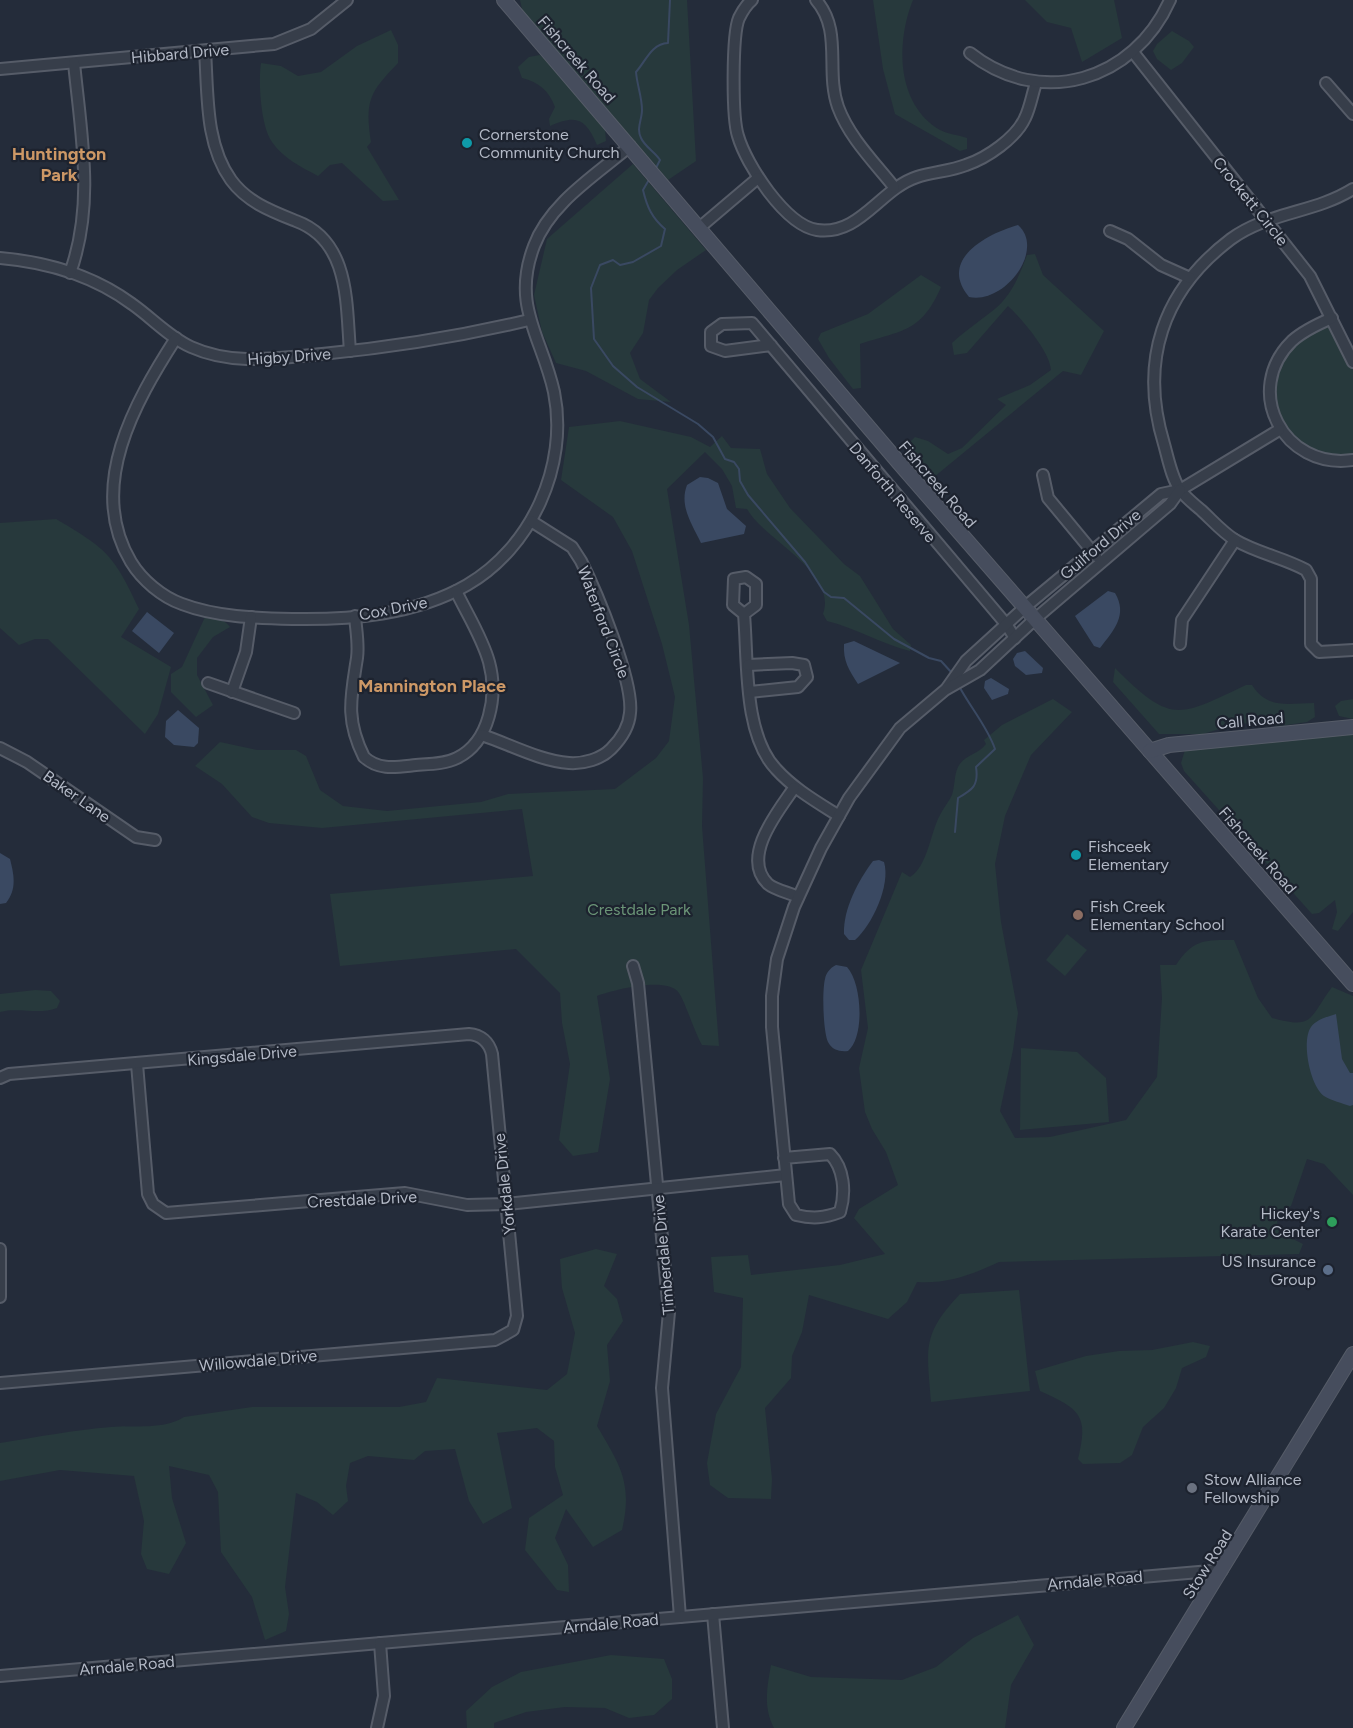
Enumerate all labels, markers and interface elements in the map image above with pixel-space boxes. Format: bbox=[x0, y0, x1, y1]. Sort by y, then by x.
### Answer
street label: Fishcreek Road bbox=[534, 12, 620, 107]
street label: Hibbard Drive bbox=[130, 40, 230, 67]
place label: Cornerstone Community Church bbox=[479, 125, 619, 162]
marker: Cornerstone Community Church bbox=[460, 136, 474, 150]
district label: Huntington Park bbox=[12, 143, 106, 186]
street label: Crockett Circle bbox=[1209, 153, 1292, 250]
street label: Higby Drive bbox=[247, 344, 332, 369]
street label: Fishcreek Road bbox=[895, 437, 981, 532]
street label: Danforth Reserve bbox=[845, 438, 940, 546]
street label: Guilford Drive bbox=[1056, 505, 1145, 584]
street label: Waterford Circle bbox=[573, 563, 634, 681]
street label: Cox Drive bbox=[357, 593, 429, 624]
district label: Mannington Place bbox=[358, 675, 506, 697]
street label: Call Road bbox=[1216, 708, 1285, 733]
street label: Baker Lane bbox=[39, 766, 114, 827]
street label: Fishcreek Road bbox=[1215, 803, 1301, 898]
place label: Fishceek Elementary bbox=[1088, 837, 1170, 874]
marker: Fishceek Elementary bbox=[1069, 848, 1083, 862]
place label: Fish Creek Elementary School bbox=[1090, 897, 1224, 934]
park label: Crestdale Park bbox=[587, 900, 691, 919]
marker: Fish Creek Elementary School bbox=[1071, 908, 1085, 922]
street label: Kingsdale Drive bbox=[186, 1041, 298, 1070]
street label: Yorkdale Drive bbox=[490, 1132, 519, 1236]
street label: Crestdale Drive bbox=[307, 1187, 418, 1212]
street label: Timberdale Drive bbox=[649, 1194, 678, 1316]
place label: Hickey's Karate Center bbox=[1221, 1204, 1321, 1241]
marker: Hickey's Karate Center bbox=[1325, 1215, 1339, 1229]
place label: US Insurance Group bbox=[1221, 1252, 1316, 1289]
marker: US Insurance Group bbox=[1321, 1263, 1335, 1277]
street label: Willowdale Drive bbox=[198, 1346, 318, 1375]
place label: Stow Alliance Fellowship bbox=[1204, 1470, 1302, 1507]
marker: Stow Alliance Fellowship bbox=[1185, 1481, 1199, 1495]
street label: Stow Road bbox=[1179, 1526, 1236, 1602]
street label: Arndale Road bbox=[1047, 1567, 1144, 1594]
street label: Arndale Road bbox=[563, 1610, 660, 1637]
street label: Arndale Road bbox=[79, 1652, 176, 1679]

